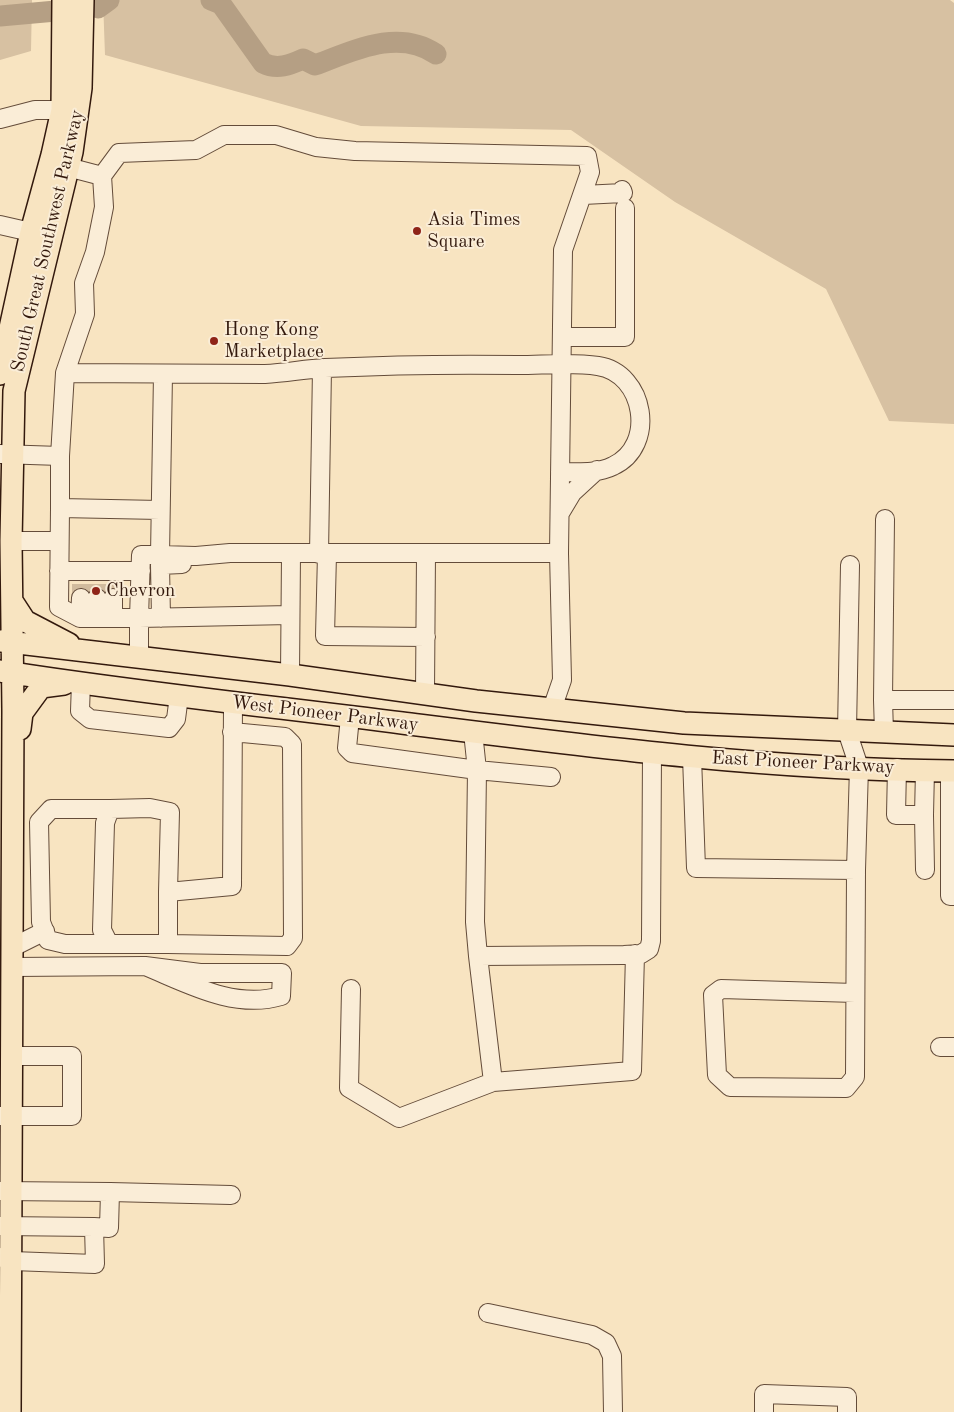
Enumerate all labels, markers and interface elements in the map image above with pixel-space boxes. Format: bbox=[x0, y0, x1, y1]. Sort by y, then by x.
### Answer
street label: South Great Southwest Parkway bbox=[7, 107, 89, 375]
place label: Asia Times Square bbox=[427, 209, 520, 253]
marker: Asia Times Square bbox=[411, 225, 423, 237]
place label: Hong Kong Marketplace bbox=[224, 319, 324, 363]
marker: Hong Kong Marketplace bbox=[208, 335, 220, 347]
place label: Chevron bbox=[106, 580, 175, 602]
marker: Chevron bbox=[90, 585, 102, 597]
street label: West Pioneer Parkway bbox=[230, 691, 420, 737]
street label: East Pioneer Parkway bbox=[711, 747, 895, 779]

